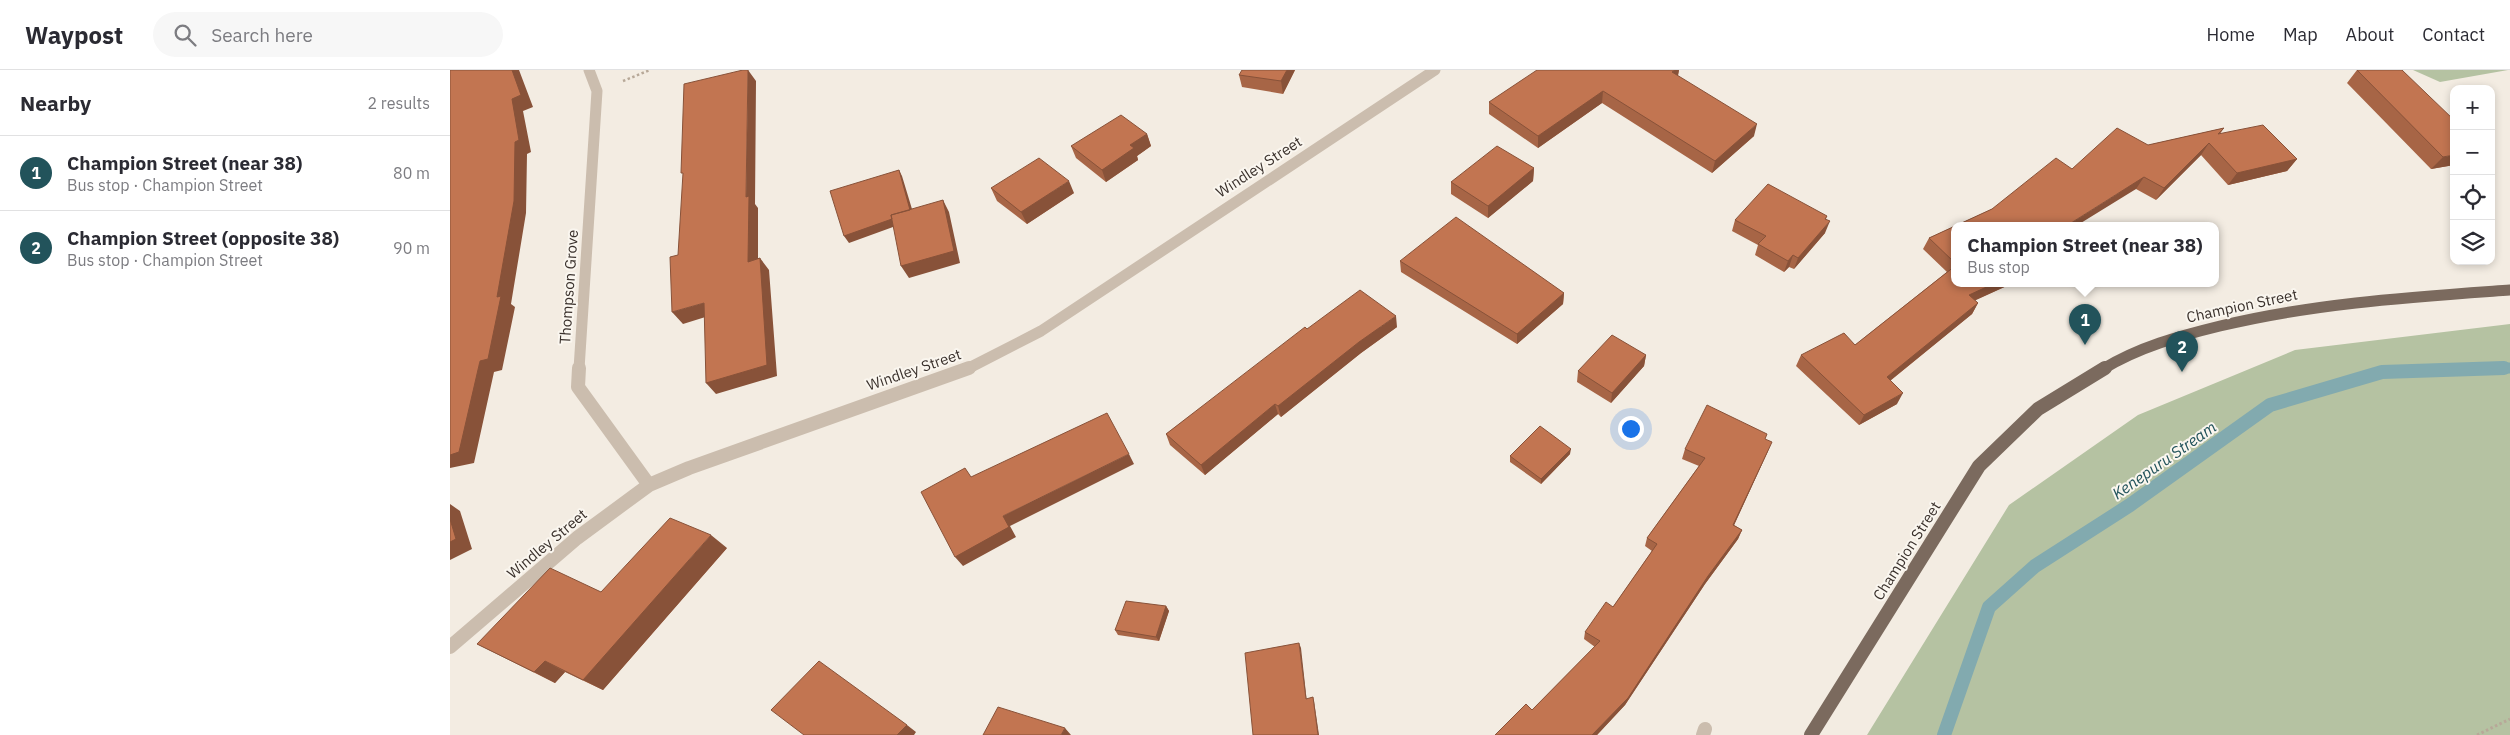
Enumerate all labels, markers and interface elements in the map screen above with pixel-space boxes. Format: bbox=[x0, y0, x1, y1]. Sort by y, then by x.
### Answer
search box bbox=[153, 12, 503, 57]
text: Waypost bbox=[25, 19, 123, 51]
icon: search bbox=[171, 21, 199, 49]
text: Search here bbox=[211, 23, 313, 47]
text: Home bbox=[2207, 23, 2255, 46]
text: Map bbox=[2283, 23, 2318, 46]
text: About bbox=[2346, 23, 2394, 46]
text: Contact bbox=[2422, 23, 2485, 46]
map controls bbox=[2450, 85, 2495, 265]
button: + bbox=[2450, 85, 2495, 130]
text: Nearby bbox=[20, 89, 91, 117]
text: 2 results bbox=[367, 93, 430, 113]
button: − bbox=[2450, 130, 2495, 175]
street label: Windley Street bbox=[1212, 132, 1305, 201]
text: Champion Street (near 38) bbox=[67, 151, 302, 175]
text: 1 bbox=[31, 163, 41, 183]
text: 80 m bbox=[393, 163, 430, 183]
text: Bus stop · Champion Street bbox=[67, 175, 263, 195]
button: locate bbox=[2450, 175, 2495, 220]
button: layers bbox=[2450, 220, 2495, 265]
popup bbox=[1951, 222, 2219, 287]
text: Champion Street (opposite 38) bbox=[67, 226, 339, 250]
street label: Thompson Grove bbox=[555, 229, 582, 345]
text: Champion Street (near 38) bbox=[1967, 233, 2203, 257]
text: 2 bbox=[31, 238, 41, 258]
text: 90 m bbox=[393, 238, 430, 258]
text: Bus stop · Champion Street bbox=[67, 250, 263, 270]
text: Bus stop bbox=[1967, 257, 2030, 277]
street label: Champion Street bbox=[2185, 284, 2299, 327]
pin: 1 bbox=[2069, 304, 2101, 345]
pin: 2 bbox=[2166, 331, 2198, 372]
street label: Windley Street bbox=[864, 344, 964, 395]
your location bbox=[1618, 416, 1644, 442]
water label: Kenepuru Stream bbox=[2108, 417, 2220, 503]
street label: Champion Street bbox=[1869, 498, 1945, 604]
street label: Windley Street bbox=[503, 505, 591, 583]

